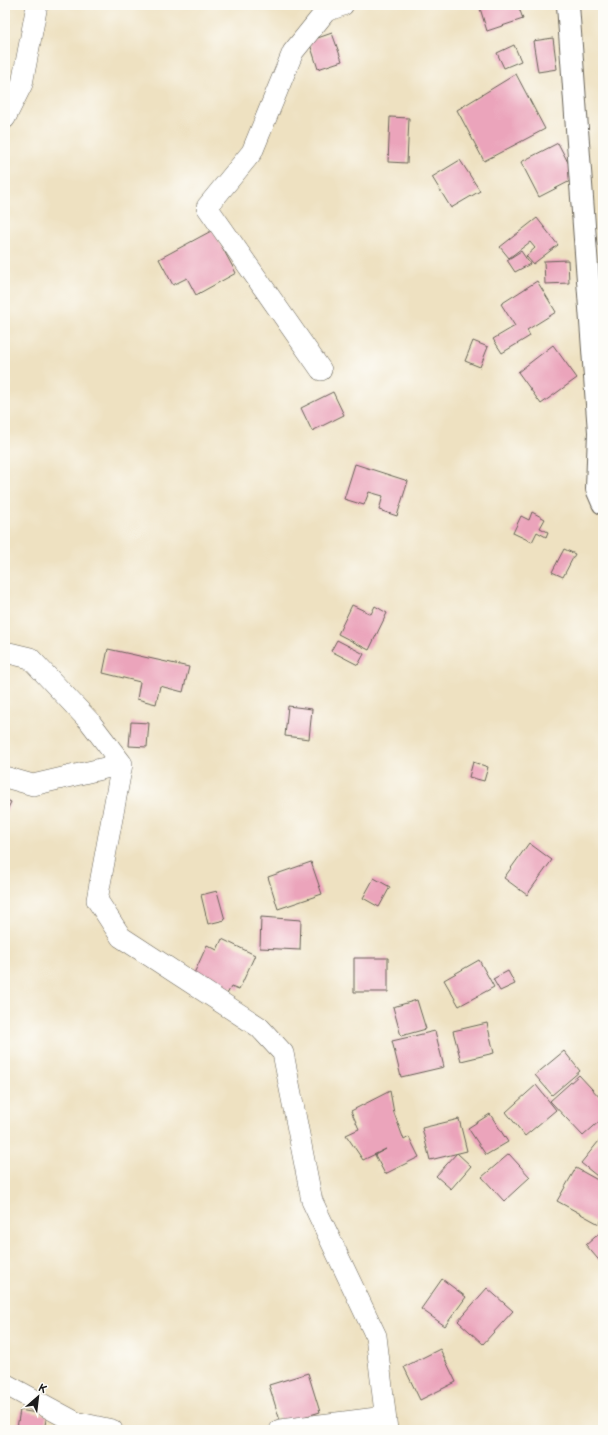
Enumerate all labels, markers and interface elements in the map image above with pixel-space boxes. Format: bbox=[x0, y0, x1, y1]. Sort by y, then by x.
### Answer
north arrow bbox=[18, 1377, 58, 1417]
text: K bbox=[36, 1381, 49, 1396]

